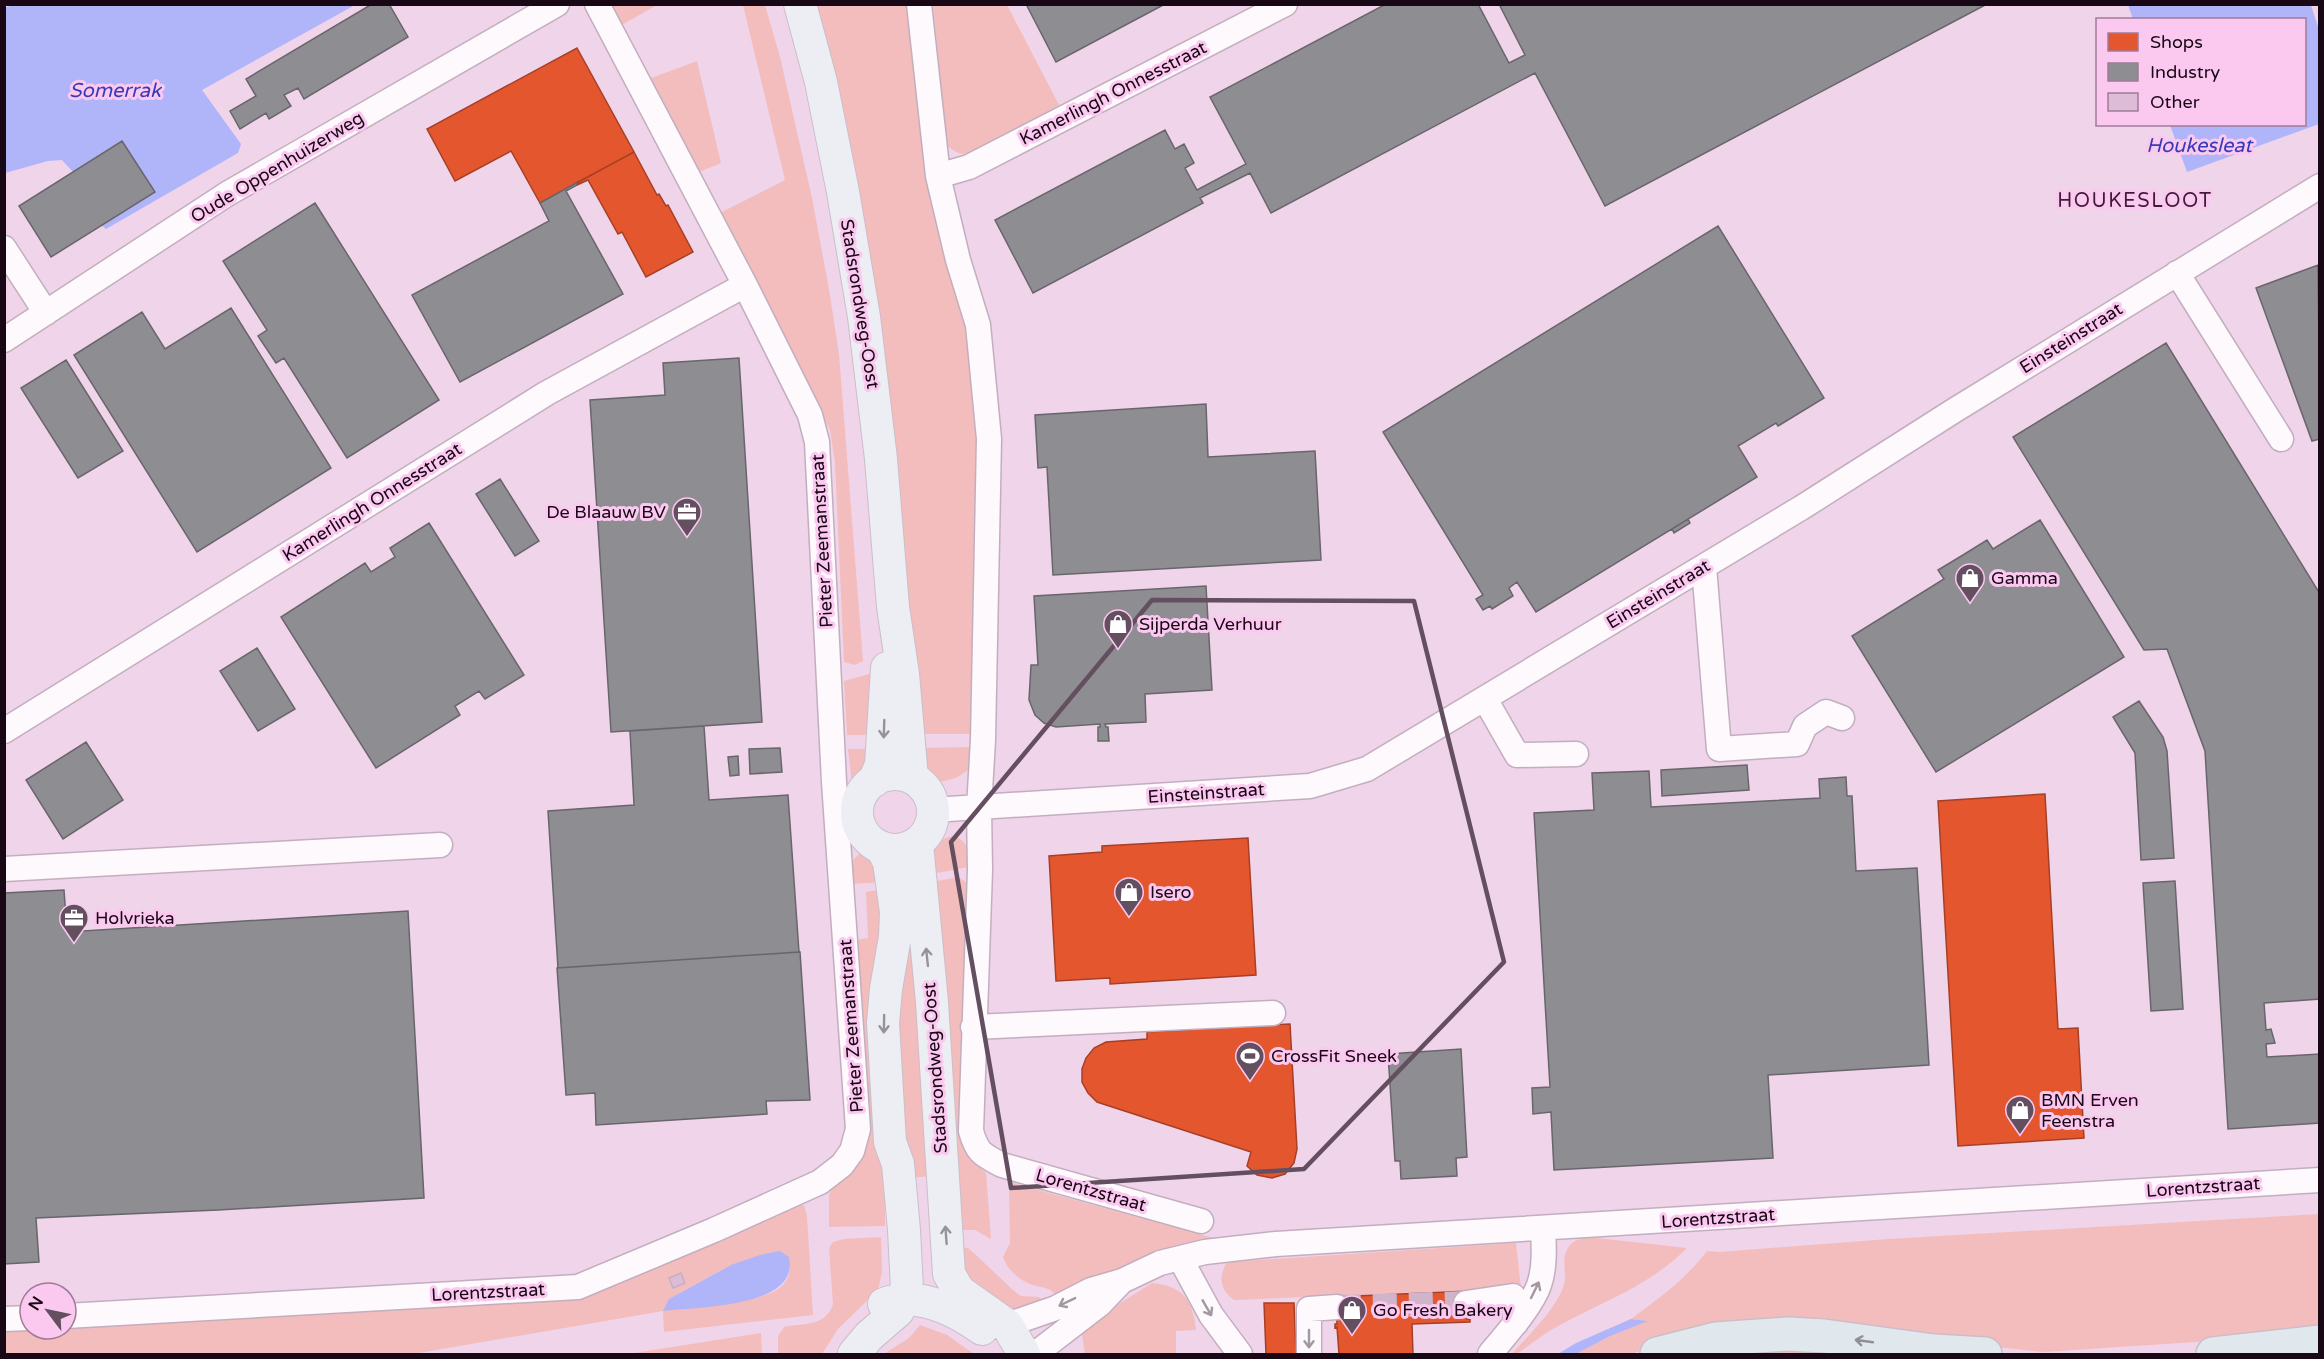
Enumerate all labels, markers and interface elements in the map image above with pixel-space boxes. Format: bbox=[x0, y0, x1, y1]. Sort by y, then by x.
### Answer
legend bbox=[2096, 18, 2306, 126]
text: Shops bbox=[2150, 31, 2203, 53]
street label: Kamerlingh Onnesstraat bbox=[1016, 36, 1210, 150]
text: Industry bbox=[2150, 61, 2221, 83]
water label: Somerrak bbox=[69, 79, 163, 103]
text: Other bbox=[2150, 91, 2200, 113]
street label: Oude Oppenhuizerweg bbox=[186, 107, 368, 227]
water label: Houkesleat bbox=[2146, 134, 2254, 158]
district label: HOUKESLOOT bbox=[2057, 189, 2213, 213]
street label: Stadsrondweg-Oost bbox=[836, 218, 884, 390]
street label: Einsteinstraat bbox=[2016, 298, 2127, 378]
street label: Kamerlingh Onnesstraat bbox=[278, 438, 466, 566]
street label: Pieter Zeemanstraat bbox=[806, 454, 838, 628]
office icon: De Blaauw BV bbox=[671, 496, 703, 538]
place label: De Blaauw BV bbox=[546, 501, 667, 523]
street label: Einsteinstraat bbox=[1602, 554, 1714, 634]
shop icon: Gamma bbox=[1954, 562, 1986, 604]
place label: Gamma bbox=[1991, 567, 2058, 589]
shop icon: Sijperda Verhuur bbox=[1102, 608, 1134, 650]
place label: Sijperda Verhuur bbox=[1139, 613, 1282, 635]
one-way arrow bbox=[878, 718, 889, 738]
street label: Einsteinstraat bbox=[1147, 778, 1265, 808]
shop icon: Isero bbox=[1113, 876, 1145, 918]
place label: Isero bbox=[1150, 881, 1191, 903]
office icon: Holvrieka bbox=[58, 902, 90, 944]
place label: Holvrieka bbox=[95, 907, 175, 929]
street label: Pieter Zeemanstraat bbox=[834, 938, 868, 1113]
one-way arrow bbox=[921, 947, 932, 967]
street label: Stadsrondweg-Oost bbox=[918, 982, 952, 1154]
one-way arrow bbox=[878, 1013, 890, 1033]
sports icon: CrossFit Sneek bbox=[1234, 1040, 1266, 1082]
place label: CrossFit Sneek bbox=[1271, 1045, 1397, 1067]
place label: BMN Erven Feenstra bbox=[2041, 1089, 2139, 1132]
shop icon: BMN Erven Feenstra bbox=[2004, 1094, 2036, 1136]
street label: Lorentzstraat bbox=[1033, 1164, 1149, 1216]
street label: Lorentzstraat bbox=[2145, 1172, 2261, 1202]
street label: Lorentzstraat bbox=[1660, 1203, 1776, 1233]
one-way arrow bbox=[940, 1226, 951, 1246]
street label: Lorentzstraat bbox=[431, 1278, 546, 1306]
north arrow bbox=[18, 1281, 78, 1341]
one-way arrow bbox=[1530, 1281, 1542, 1299]
text: N bbox=[24, 1293, 48, 1314]
shop icon: Go Fresh Bakery bbox=[1336, 1294, 1368, 1336]
one-way arrow bbox=[1059, 1297, 1077, 1309]
one-way arrow bbox=[1202, 1299, 1214, 1316]
place label: Go Fresh Bakery bbox=[1373, 1299, 1513, 1321]
one-way arrow bbox=[1303, 1328, 1315, 1348]
one-way arrow bbox=[1855, 1336, 1874, 1347]

